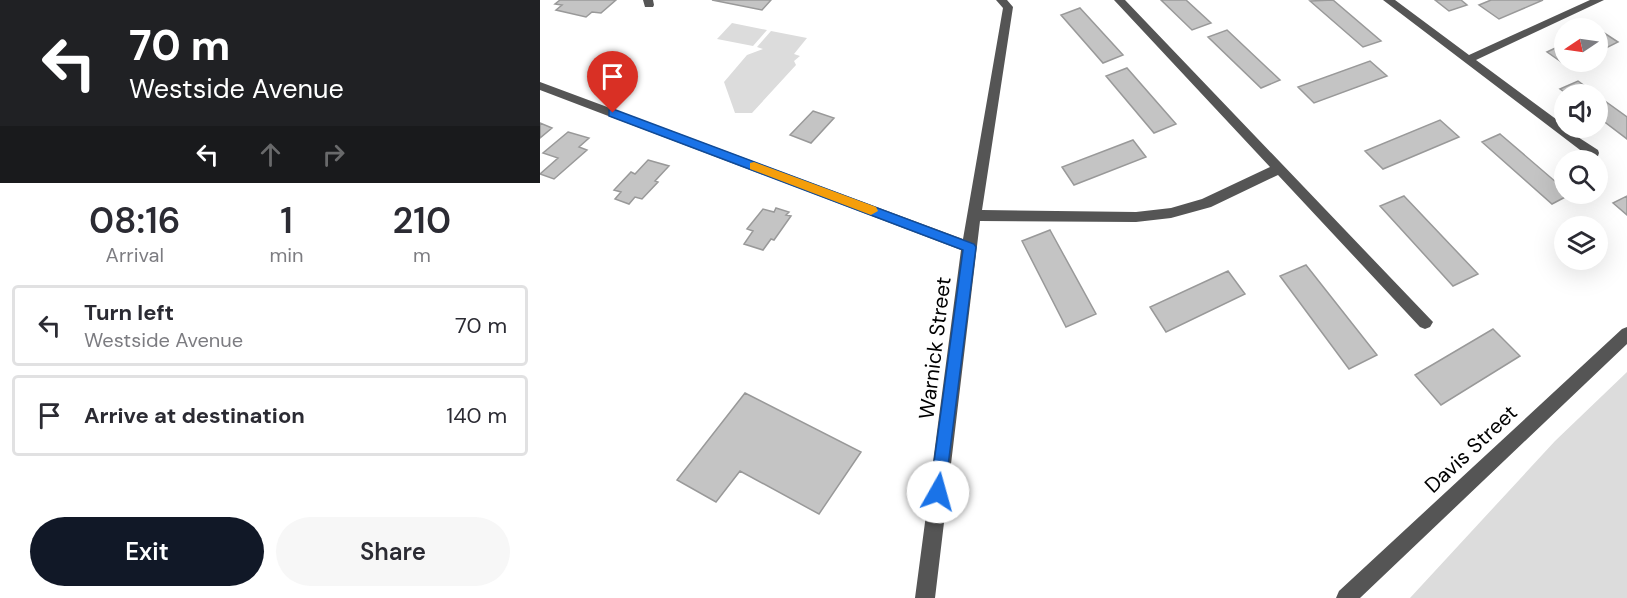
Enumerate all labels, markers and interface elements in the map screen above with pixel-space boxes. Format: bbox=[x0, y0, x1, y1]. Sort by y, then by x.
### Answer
text: 70 m bbox=[129, 18, 230, 73]
north arrow bbox=[1554, 18, 1608, 72]
map controls bbox=[1554, 18, 1608, 270]
icon: left bbox=[30, 24, 108, 102]
pin bbox=[587, 51, 638, 113]
icon: arrive bbox=[596, 60, 629, 93]
text: Westside Avenue bbox=[129, 71, 344, 106]
button: sound bbox=[1554, 84, 1608, 138]
icon: left bbox=[191, 138, 224, 171]
icon: ahead bbox=[254, 138, 287, 171]
icon: right bbox=[317, 138, 350, 171]
button: search bbox=[1554, 150, 1608, 204]
text: 08:16 bbox=[89, 197, 181, 244]
text: 1 bbox=[280, 197, 293, 244]
text: 210 bbox=[393, 197, 451, 244]
button: layers bbox=[1554, 216, 1608, 270]
text: Arrival bbox=[106, 242, 164, 268]
text: min bbox=[270, 242, 304, 268]
text: m bbox=[413, 242, 431, 268]
street label: Warnick Street bbox=[912, 275, 958, 421]
text: Turn left bbox=[84, 298, 174, 327]
icon: left bbox=[33, 309, 66, 342]
text: 70 m bbox=[455, 311, 507, 340]
text: Westside Avenue bbox=[84, 327, 243, 353]
icon: arrive bbox=[33, 399, 66, 432]
street label: Davis Street bbox=[1419, 399, 1523, 499]
text: Arrive at destination bbox=[84, 401, 305, 430]
text: 140 m bbox=[446, 401, 507, 430]
position arrow bbox=[906, 460, 970, 524]
button: Exit bbox=[30, 517, 264, 586]
button: Share bbox=[276, 517, 510, 586]

